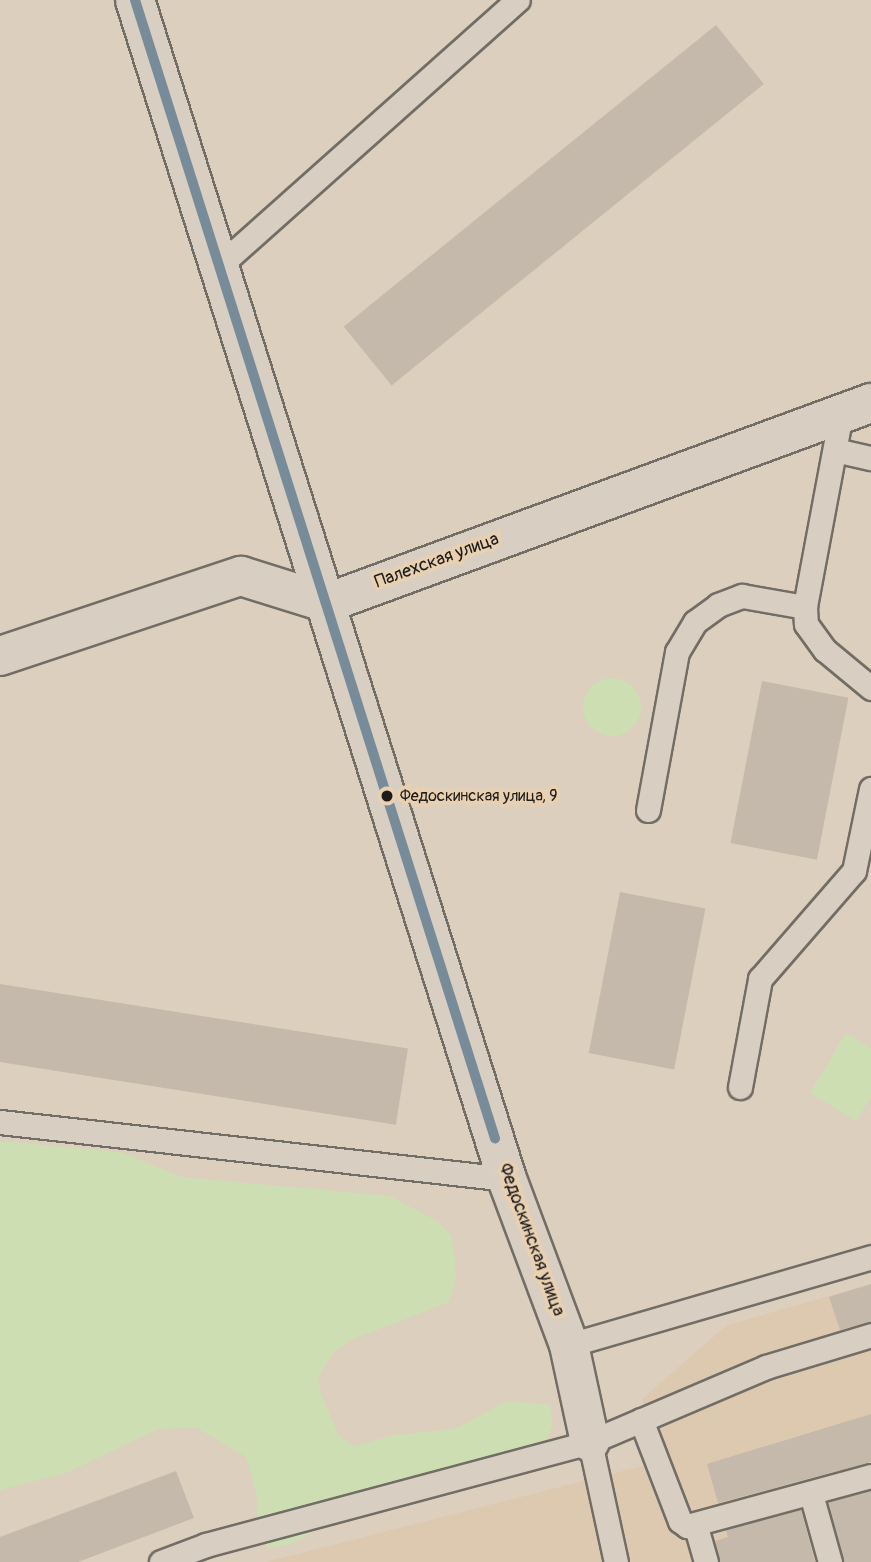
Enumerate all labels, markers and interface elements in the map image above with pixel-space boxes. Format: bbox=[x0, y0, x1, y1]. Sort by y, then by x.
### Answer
street label: Палехская улица bbox=[372, 529, 502, 593]
place label: Федоскинская улица, 9 bbox=[400, 786, 558, 806]
marker: Федоскинская улица, 9 bbox=[380, 789, 394, 803]
street label: Федоскинская улица bbox=[493, 1161, 569, 1319]

